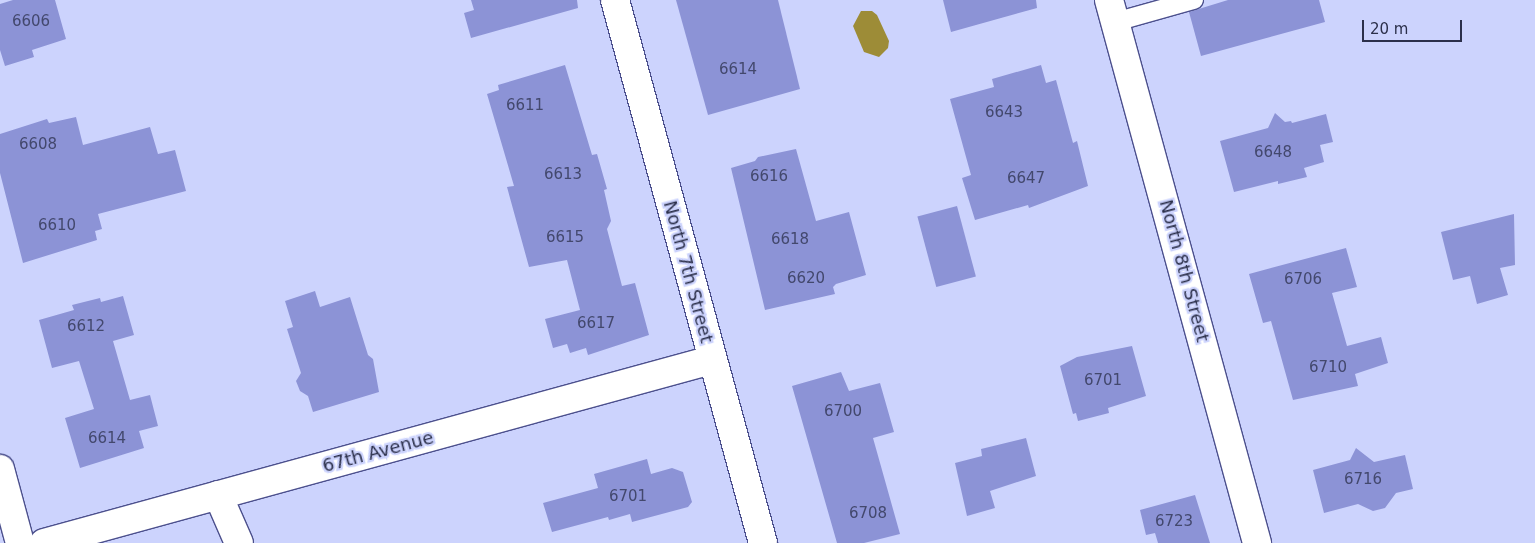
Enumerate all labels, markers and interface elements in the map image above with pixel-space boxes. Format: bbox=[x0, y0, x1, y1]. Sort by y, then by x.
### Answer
scale bar bbox=[1365, 10, 1465, 42]
house number: 6606 bbox=[12, 13, 50, 31]
text: 20 m bbox=[1370, 20, 1408, 38]
house number: 6614 bbox=[719, 61, 757, 79]
house number: 6611 bbox=[506, 97, 544, 115]
house number: 6643 bbox=[985, 104, 1023, 122]
house number: 6608 bbox=[19, 136, 57, 154]
house number: 6648 bbox=[1254, 144, 1292, 162]
house number: 6613 bbox=[544, 166, 582, 184]
house number: 6616 bbox=[750, 168, 788, 186]
house number: 6647 bbox=[1007, 170, 1045, 188]
street label: North 8th Street bbox=[1155, 197, 1213, 345]
street label: North 7th Street bbox=[659, 198, 717, 346]
house number: 6610 bbox=[38, 217, 76, 235]
house number: 6615 bbox=[546, 229, 584, 247]
house number: 6618 bbox=[771, 231, 809, 249]
house number: 6620 bbox=[787, 270, 825, 288]
house number: 6706 bbox=[1284, 271, 1322, 289]
house number: 6617 bbox=[577, 315, 615, 333]
house number: 6612 bbox=[67, 318, 105, 336]
house number: 6710 bbox=[1309, 359, 1347, 377]
house number: 6701 bbox=[1084, 372, 1122, 390]
house number: 6700 bbox=[824, 403, 862, 421]
street label: 67th Avenue bbox=[320, 427, 436, 477]
house number: 6614 bbox=[88, 430, 126, 448]
house number: 6716 bbox=[1344, 471, 1382, 489]
house number: 6701 bbox=[609, 488, 647, 506]
house number: 6708 bbox=[849, 505, 887, 523]
house number: 6723 bbox=[1155, 513, 1193, 531]

